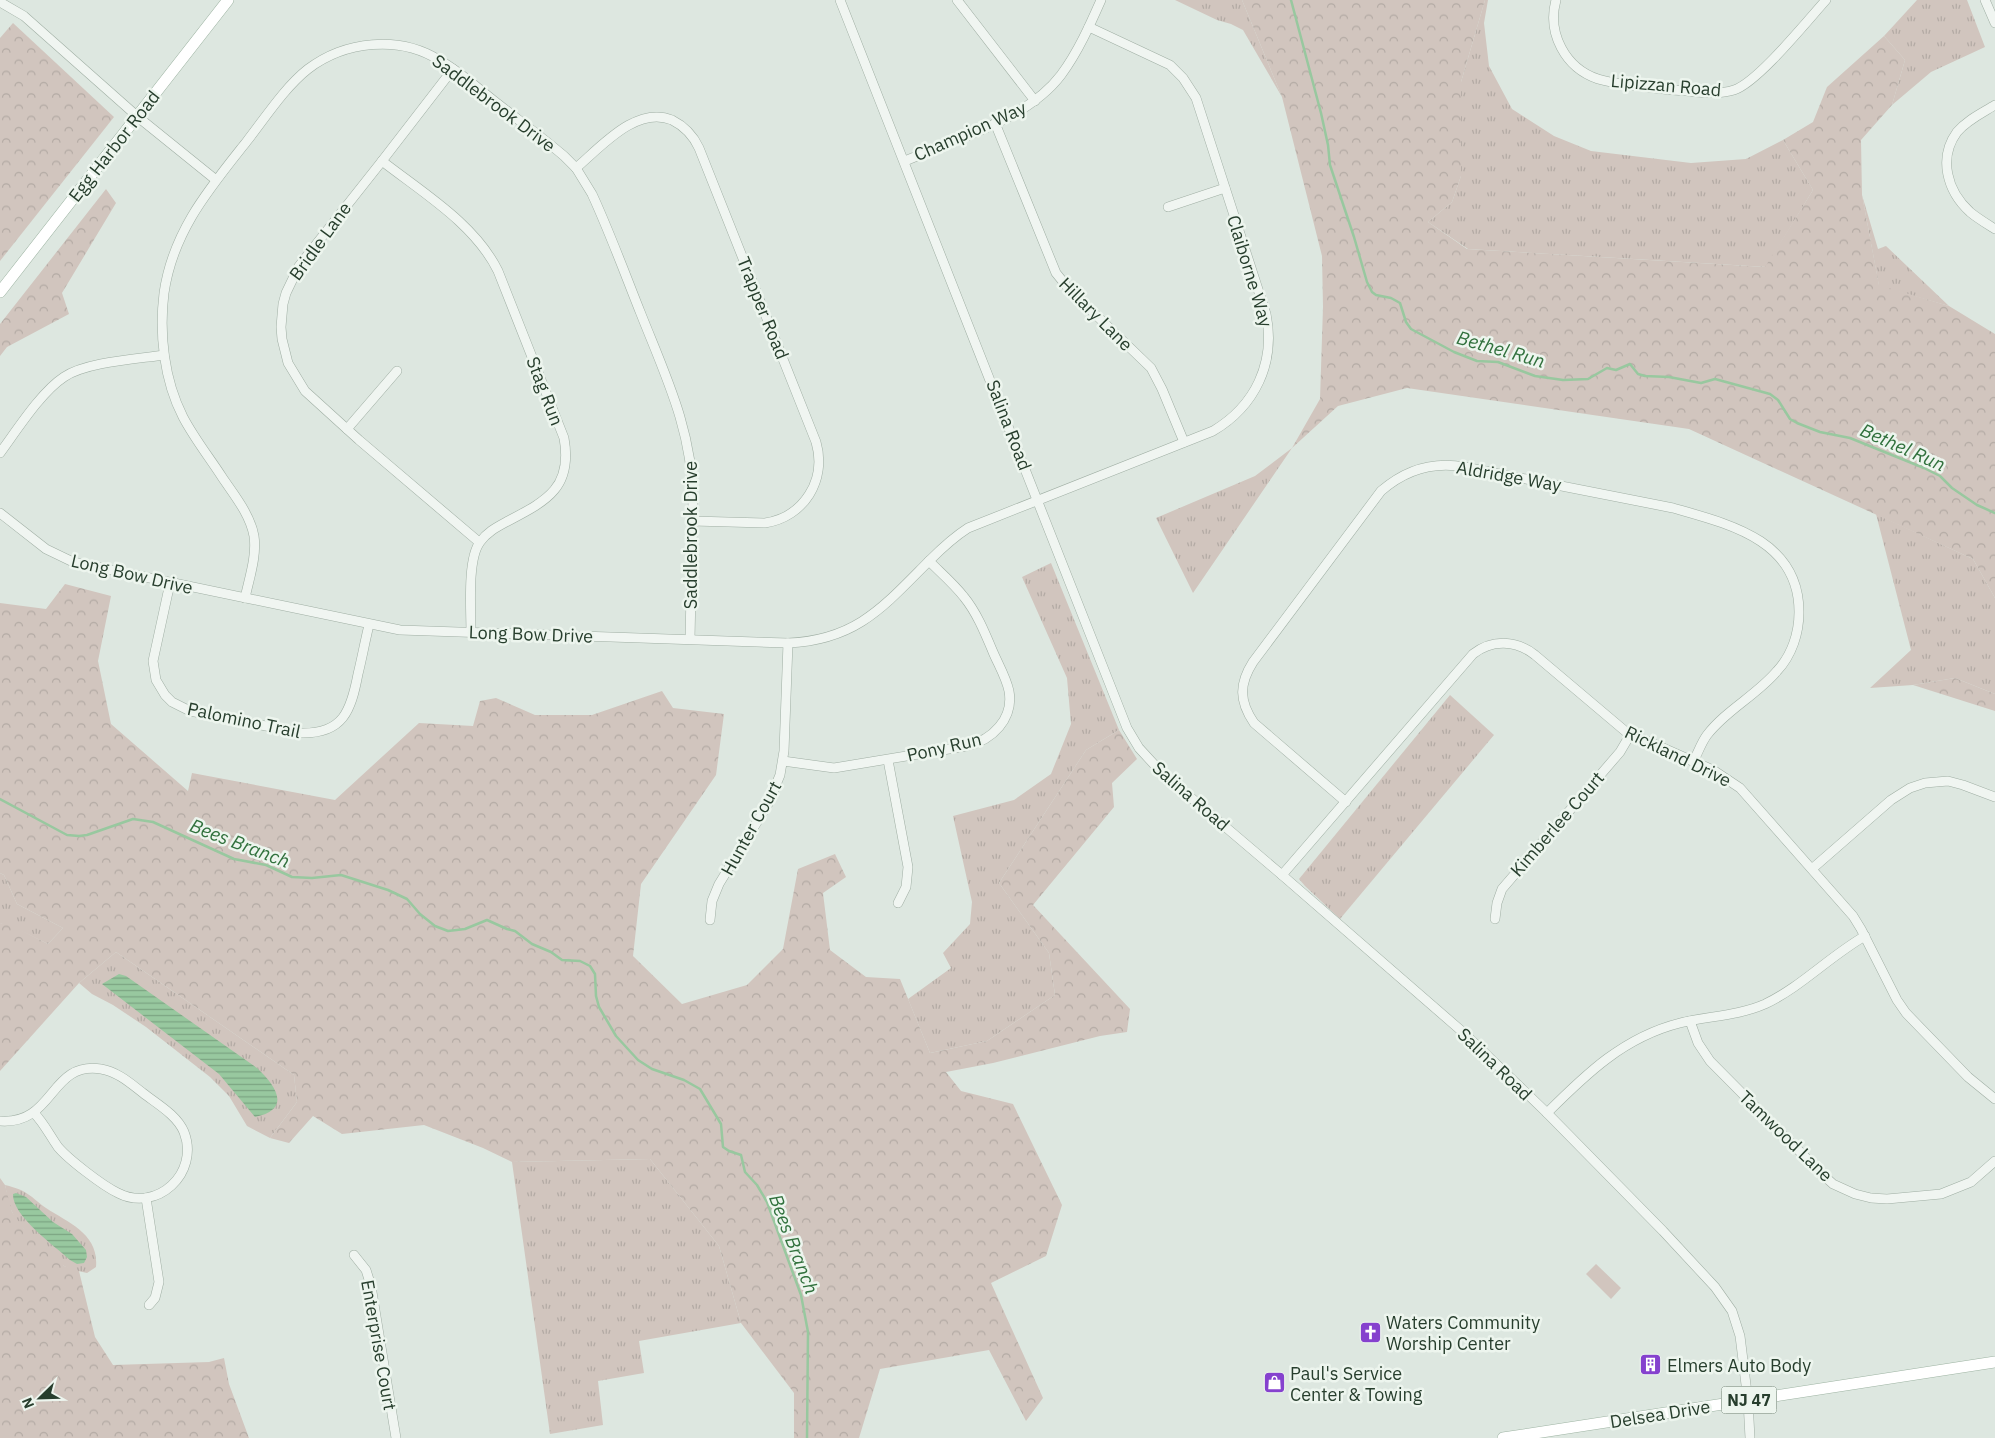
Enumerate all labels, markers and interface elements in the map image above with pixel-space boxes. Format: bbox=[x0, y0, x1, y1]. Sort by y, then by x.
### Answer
street label: Saddlebrook Drive bbox=[428, 49, 560, 157]
street label: Lipizzan Road bbox=[1610, 69, 1722, 101]
street label: Egg Harbor Road bbox=[63, 86, 165, 206]
street label: Champion Way bbox=[910, 96, 1030, 166]
street label: Bridle Lane bbox=[284, 197, 356, 285]
street label: Claiborne Way bbox=[1222, 212, 1278, 330]
street label: Trapper Road bbox=[732, 253, 794, 363]
street label: Hillary Lane bbox=[1054, 272, 1138, 356]
water label: Bethel Run bbox=[1454, 325, 1548, 373]
street label: Stag Run bbox=[521, 353, 569, 429]
street label: Salina Road bbox=[981, 377, 1037, 473]
water label: Bethel Run bbox=[1857, 418, 1949, 476]
street label: Aldridge Way bbox=[1455, 455, 1563, 497]
street label: Saddlebrook Drive bbox=[679, 461, 702, 609]
street label: Long Bow Drive bbox=[69, 549, 195, 599]
street label: Long Bow Drive bbox=[468, 620, 594, 648]
street label: Palomino Trail bbox=[185, 697, 303, 743]
street label: Rickland Drive bbox=[1621, 720, 1735, 792]
street label: Pony Run bbox=[904, 727, 984, 767]
street label: Salina Road bbox=[1148, 756, 1234, 836]
street label: Kimberlee Court bbox=[1505, 767, 1609, 881]
street label: Hunter Court bbox=[716, 777, 786, 879]
water label: Bees Branch bbox=[187, 813, 293, 873]
street label: Salina Road bbox=[1453, 1023, 1537, 1105]
street label: Tamwood Lane bbox=[1734, 1085, 1838, 1187]
water label: Bees Branch bbox=[764, 1191, 824, 1297]
street label: Enterprise Court bbox=[356, 1278, 402, 1412]
place label: Waters Community Worship Center bbox=[1386, 1311, 1540, 1355]
church icon: Waters Community Worship Center bbox=[1358, 1320, 1382, 1344]
building icon: Elmers Auto Body bbox=[1639, 1353, 1663, 1377]
place label: Elmers Auto Body bbox=[1667, 1354, 1811, 1377]
place label: Paul's Service Center & Towing bbox=[1290, 1362, 1423, 1406]
shop icon: Paul's Service Center & Towing bbox=[1262, 1371, 1286, 1395]
north arrow bbox=[15, 1373, 65, 1423]
road number: NJ 47 bbox=[1722, 1386, 1776, 1414]
text: N bbox=[18, 1395, 38, 1411]
street label: Delsea Drive bbox=[1608, 1395, 1712, 1433]

